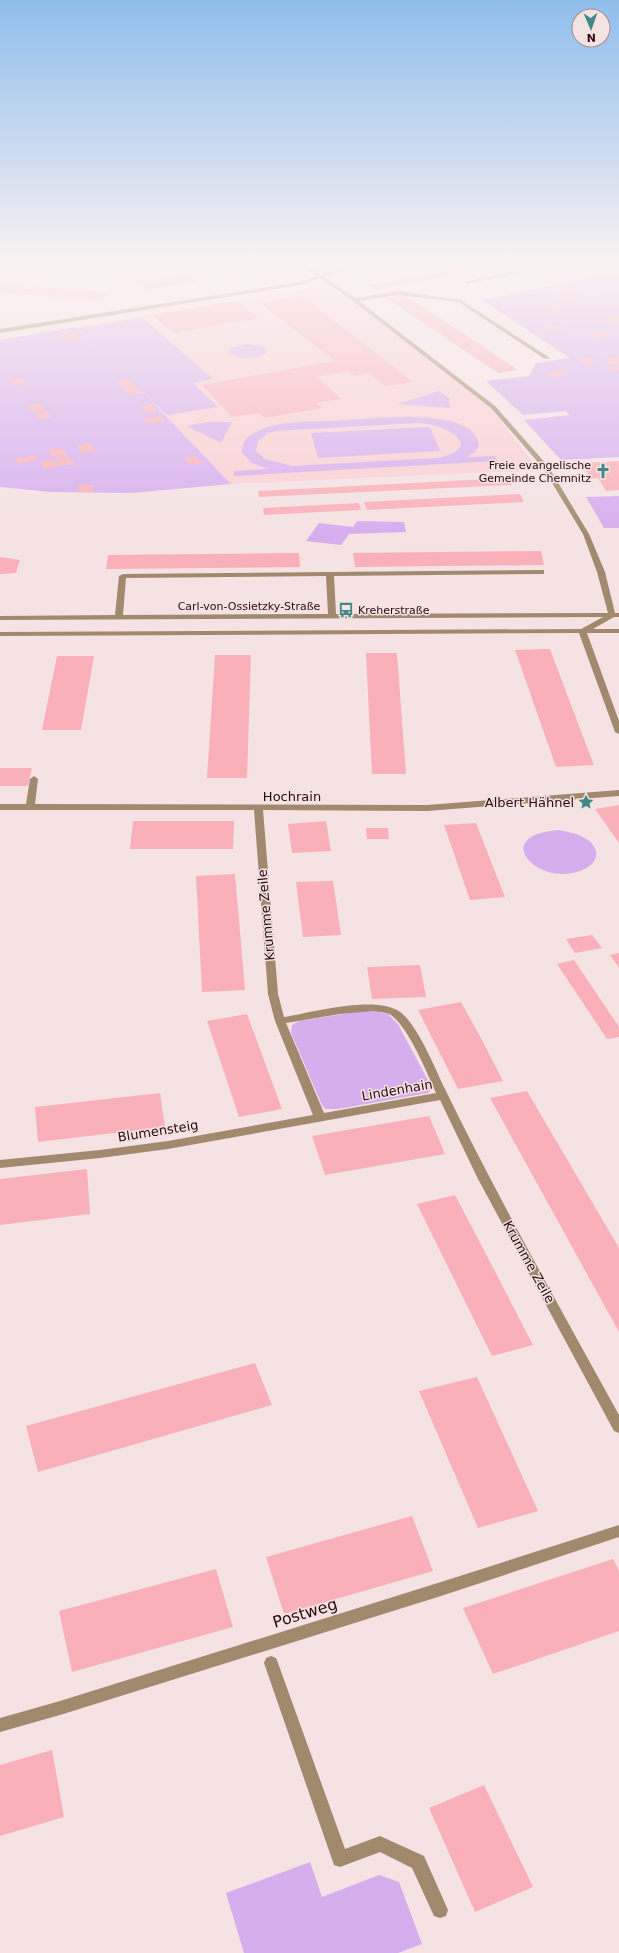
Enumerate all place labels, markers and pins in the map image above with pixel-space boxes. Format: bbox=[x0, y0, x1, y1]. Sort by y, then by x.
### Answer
place label: Freie evangelische Gemeinde Chemnitz bbox=[479, 459, 591, 485]
church icon: Freie evangelische Gemeinde Chemnitz bbox=[594, 462, 612, 480]
bus stop icon: Kreherstraße bbox=[337, 601, 355, 619]
place label: Kreherstraße bbox=[358, 604, 430, 617]
place icon: Albert Hähnel bbox=[577, 793, 595, 811]
place label: Albert Hähnel bbox=[485, 795, 574, 810]

